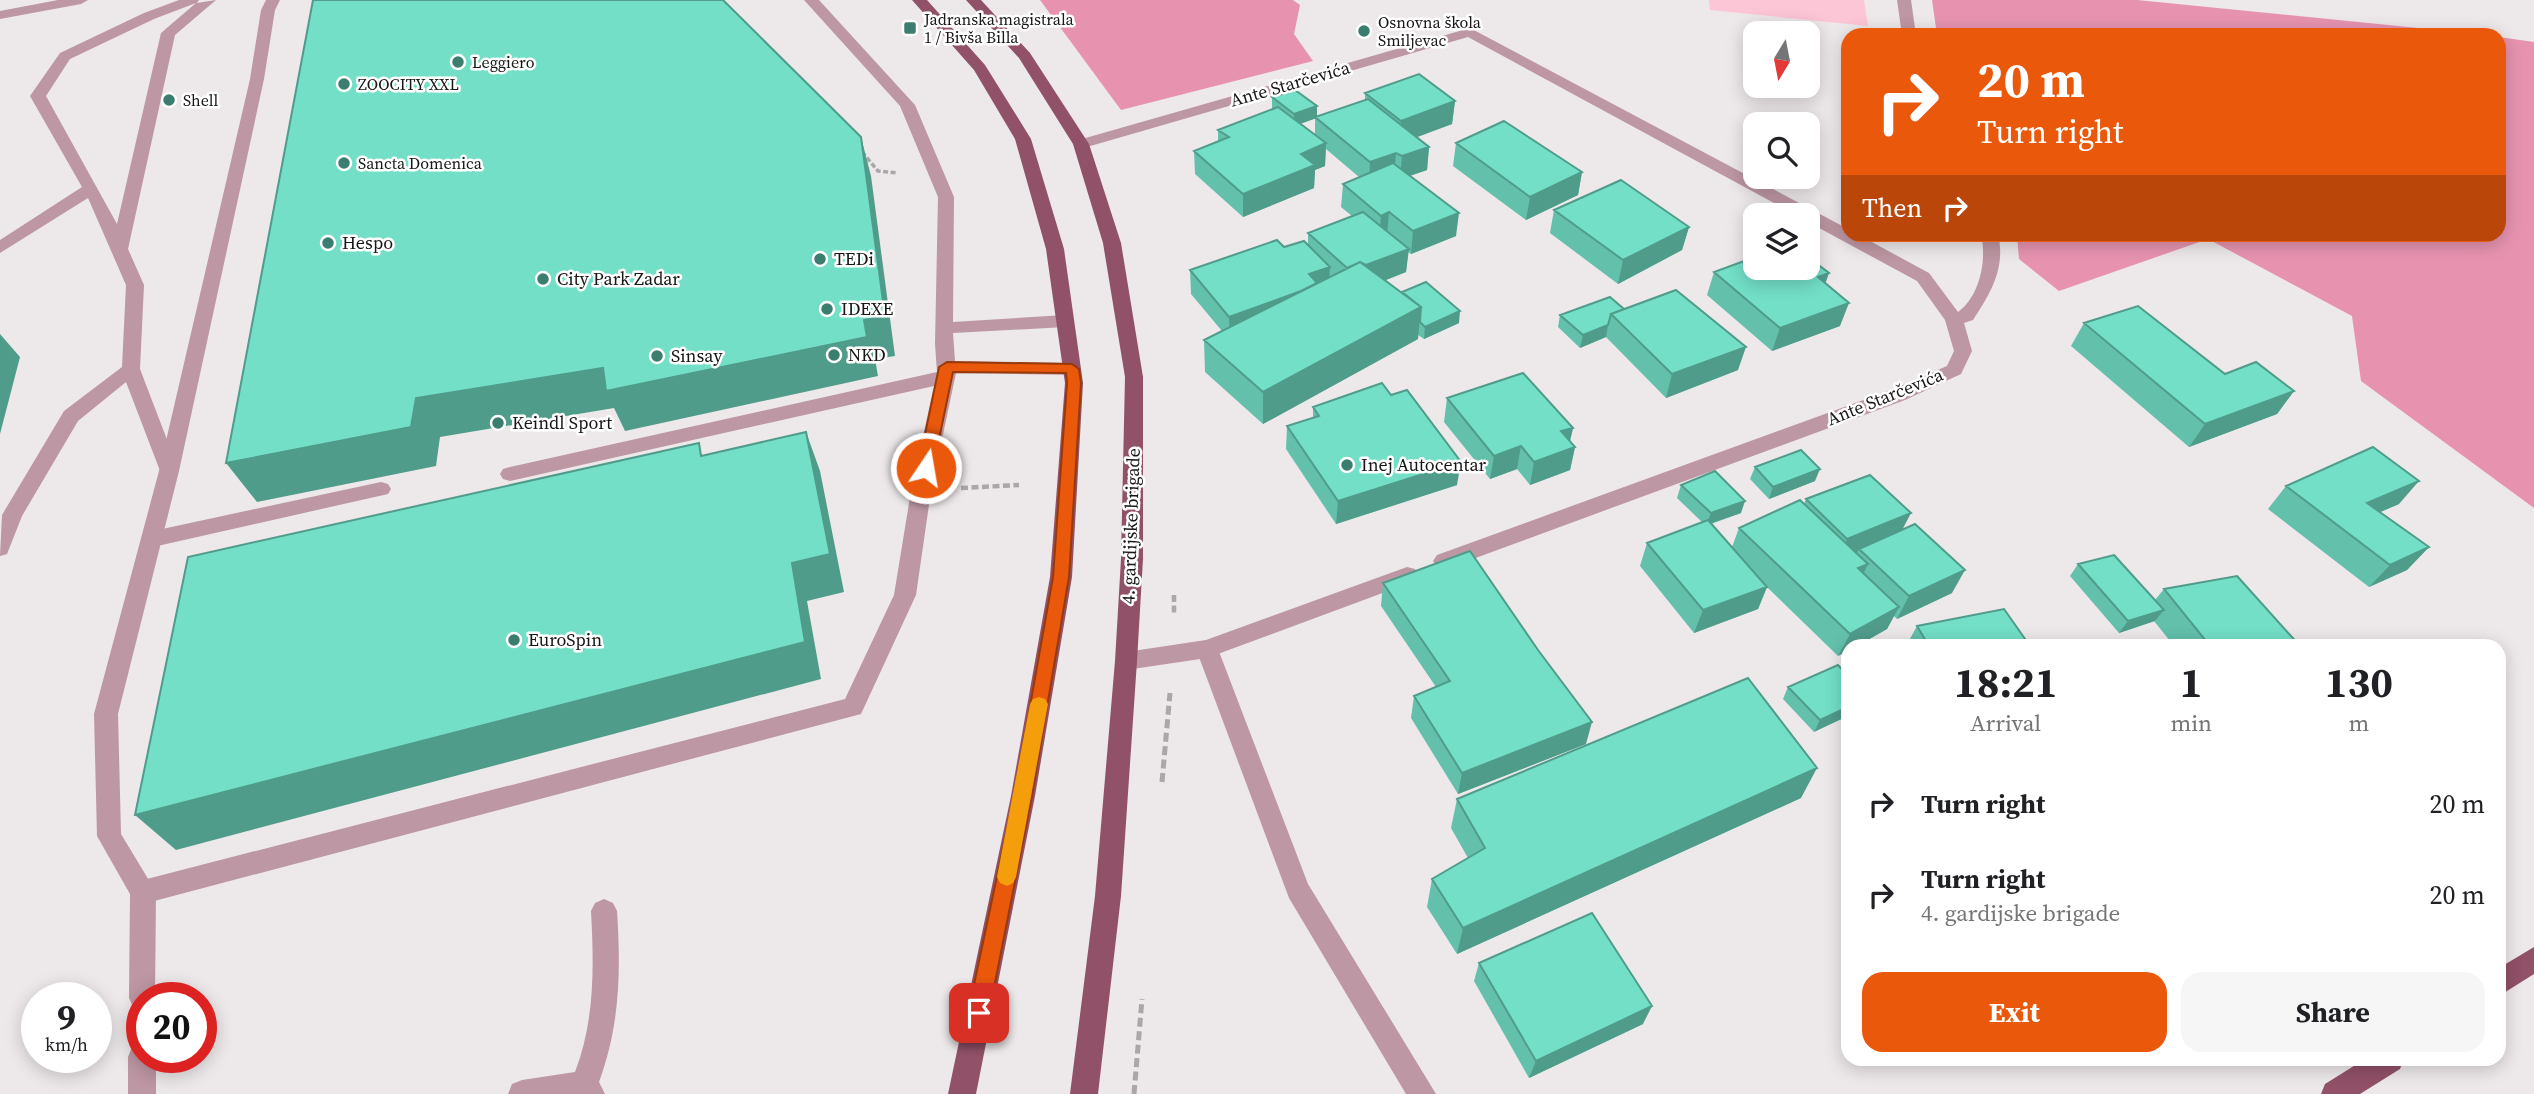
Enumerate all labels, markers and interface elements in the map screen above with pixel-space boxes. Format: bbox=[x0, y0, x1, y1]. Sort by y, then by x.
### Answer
place label: Jadranska magistrala 1 / Bivša Billa bbox=[923, 8, 1074, 48]
place label: Osnovna škola Smiljevac bbox=[1378, 11, 1482, 51]
marker: Jadranska magistrala 1 / Bivša Billa bbox=[902, 20, 918, 36]
north arrow bbox=[1743, 21, 1820, 98]
map controls bbox=[1743, 21, 1820, 280]
marker: Osnovna škola Smiljevac bbox=[1356, 23, 1372, 39]
text: 20 m bbox=[1977, 46, 2085, 113]
place label: Leggiero bbox=[472, 51, 535, 73]
marker: Leggiero bbox=[450, 54, 466, 70]
street label: Ante Starčevića bbox=[1227, 54, 1354, 113]
icon: right bbox=[1862, 56, 1953, 147]
place label: ZOOCITY XXL bbox=[358, 73, 459, 95]
marker: ZOOCITY XXL bbox=[336, 76, 352, 92]
place label: Shell bbox=[183, 89, 218, 111]
marker: Shell bbox=[161, 92, 177, 108]
text: Turn right bbox=[1977, 110, 2123, 154]
button: search bbox=[1743, 112, 1820, 189]
place label: Sancta Domenica bbox=[358, 152, 483, 174]
marker: Sancta Domenica bbox=[336, 155, 352, 171]
icon: right bbox=[1936, 189, 1974, 227]
text: Then bbox=[1862, 190, 1922, 226]
button: layers bbox=[1743, 203, 1820, 280]
place label: Hespo bbox=[342, 230, 393, 255]
marker: Hespo bbox=[320, 235, 336, 251]
place label: TEDi bbox=[834, 246, 874, 271]
marker: TEDi bbox=[812, 251, 828, 267]
place label: City Park Zadar bbox=[557, 266, 680, 291]
marker: City Park Zadar bbox=[535, 271, 551, 287]
place label: IDEXE bbox=[841, 296, 893, 321]
marker: IDEXE bbox=[819, 301, 835, 317]
place label: NKD bbox=[848, 342, 886, 367]
place label: Sinsay bbox=[671, 343, 723, 368]
marker: NKD bbox=[826, 347, 842, 363]
marker: Sinsay bbox=[649, 348, 665, 364]
street label: Ante Starčevića bbox=[1823, 361, 1948, 431]
place label: Keindl Sport bbox=[512, 410, 612, 435]
marker: Keindl Sport bbox=[490, 415, 506, 431]
position arrow bbox=[889, 431, 963, 505]
street label: 4. gardijske brigade bbox=[1115, 448, 1146, 604]
place label: Inej Autocentar bbox=[1361, 452, 1486, 477]
marker: Inej Autocentar bbox=[1339, 457, 1355, 473]
place label: EuroSpin bbox=[528, 627, 602, 652]
marker: EuroSpin bbox=[506, 632, 522, 648]
text: 18:21 bbox=[1954, 653, 2058, 711]
text: 1 bbox=[2180, 653, 2203, 711]
text: 130 bbox=[2325, 653, 2393, 711]
text: Arrival bbox=[1970, 707, 2041, 739]
text: min bbox=[2170, 707, 2212, 739]
text: m bbox=[2349, 707, 2369, 739]
icon: right bbox=[1862, 785, 1900, 823]
text: Turn right bbox=[1921, 786, 2045, 822]
text: 20 m bbox=[2430, 786, 2485, 822]
text: Turn right bbox=[1921, 861, 2045, 897]
icon: right bbox=[1862, 876, 1900, 914]
text: 20 m bbox=[2430, 877, 2485, 913]
text: 4. gardijske brigade bbox=[1921, 897, 2120, 929]
button: Exit bbox=[1862, 972, 2167, 1052]
button: Share bbox=[2181, 972, 2485, 1052]
speed limit sign: 20 bbox=[126, 982, 217, 1073]
pin bbox=[949, 983, 1009, 1043]
text: 9 bbox=[57, 994, 76, 1042]
icon: arrive bbox=[960, 994, 998, 1032]
text: km/h bbox=[45, 1032, 88, 1057]

